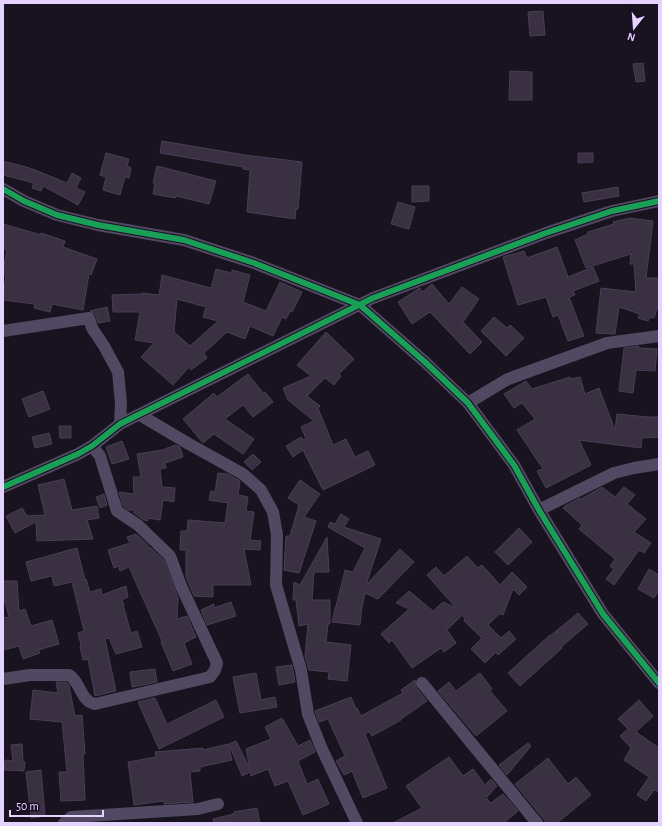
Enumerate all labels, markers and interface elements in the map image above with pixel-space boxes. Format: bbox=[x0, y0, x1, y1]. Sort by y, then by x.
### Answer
north arrow bbox=[614, 8, 654, 48]
text: N bbox=[626, 31, 636, 43]
scale bar bbox=[10, 792, 103, 818]
text: 50 m bbox=[16, 800, 39, 812]

